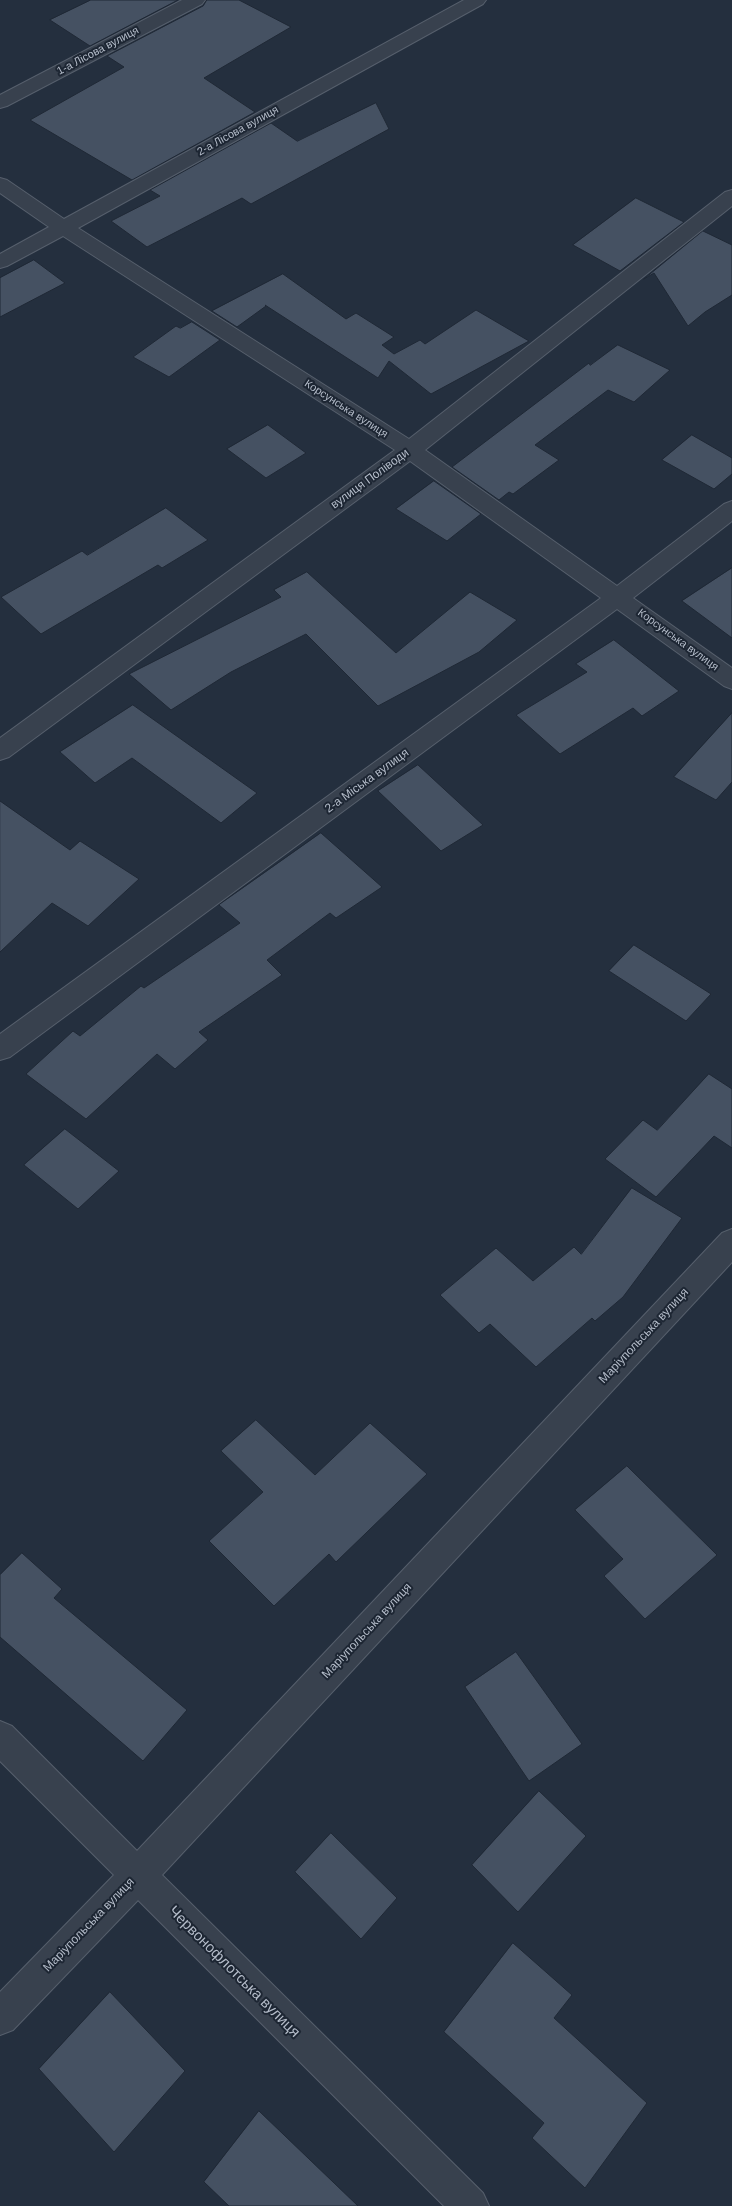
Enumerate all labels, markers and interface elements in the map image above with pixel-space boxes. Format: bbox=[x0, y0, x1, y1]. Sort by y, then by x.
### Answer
street label: 1-а Лісова вулиця bbox=[55, 24, 141, 78]
street label: 2-а Лісова вулиця bbox=[195, 103, 281, 159]
street label: Корсунська вулиця bbox=[302, 377, 390, 441]
street label: вулиця Поліводи bbox=[328, 446, 412, 512]
street label: Корсунська вулиця bbox=[635, 606, 721, 674]
street label: 2-а Міська вулиця bbox=[322, 746, 412, 816]
street label: Маріупольська вулиця bbox=[596, 1285, 692, 1387]
street label: Маріупольська вулиця bbox=[319, 1580, 415, 1682]
street label: Маріупольська вулиця bbox=[40, 1875, 138, 1975]
street label: Червонофлотська вулиця bbox=[165, 1903, 303, 2041]

